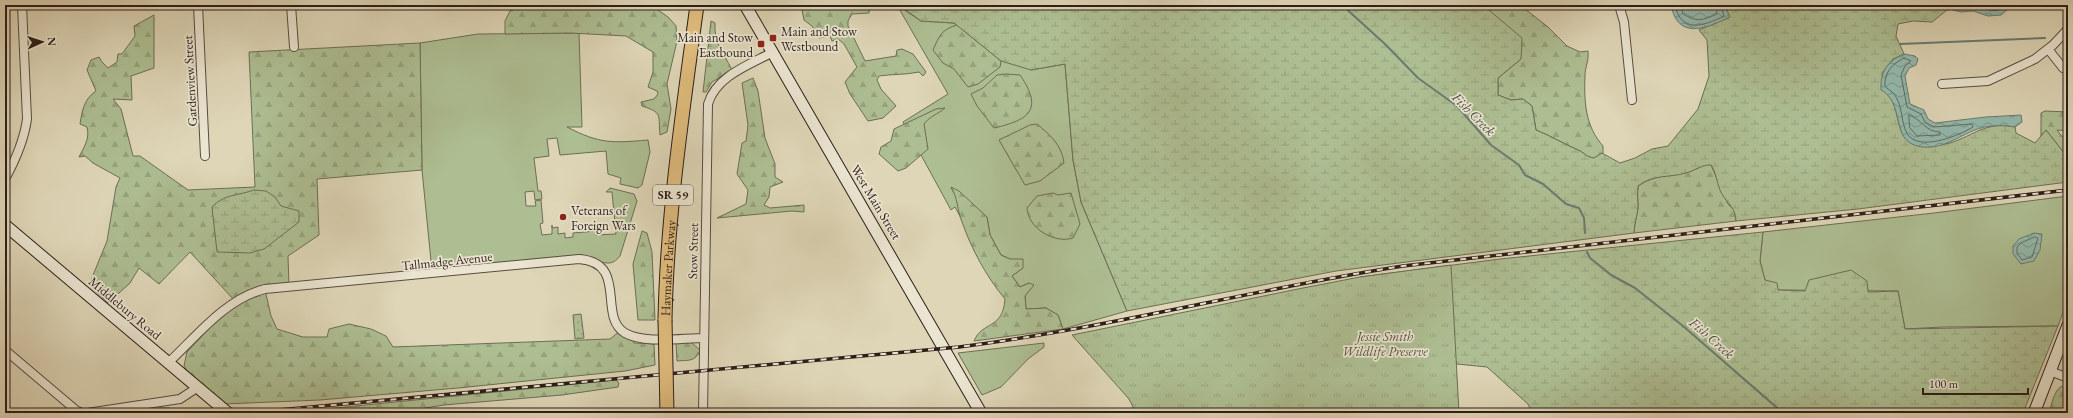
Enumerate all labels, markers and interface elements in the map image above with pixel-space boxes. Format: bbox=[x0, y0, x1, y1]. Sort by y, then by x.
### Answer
north arrow bbox=[22, 22, 62, 62]
place label: Main and Stow Westbound bbox=[781, 23, 857, 55]
place label: Main and Stow Eastbound bbox=[677, 29, 753, 61]
marker: Main and Stow Westbound bbox=[768, 33, 778, 43]
street label: Gardenview Street bbox=[179, 35, 201, 127]
text: N bbox=[45, 37, 59, 46]
marker: Main and Stow Eastbound bbox=[756, 39, 766, 49]
water label: Fish Creek bbox=[1448, 88, 1500, 140]
street label: West Main Street bbox=[847, 161, 905, 243]
road number: SR 59 bbox=[653, 185, 693, 205]
place label: Veterans of Foreign Wars bbox=[571, 202, 636, 234]
marker: Veterans of Foreign Wars bbox=[558, 212, 568, 222]
street label: Haymaker Parkway bbox=[657, 219, 679, 316]
street label: Stow Street bbox=[684, 223, 702, 279]
street label: Tallmadge Avenue bbox=[401, 248, 493, 274]
street label: Middlebury Road bbox=[85, 273, 165, 344]
water label: Fish Creek bbox=[1685, 313, 1739, 363]
park label: Jessie Smith Wildlife Preserve bbox=[1342, 328, 1428, 360]
scale bar bbox=[1923, 370, 2028, 396]
text: 100 m bbox=[1929, 376, 1959, 392]

